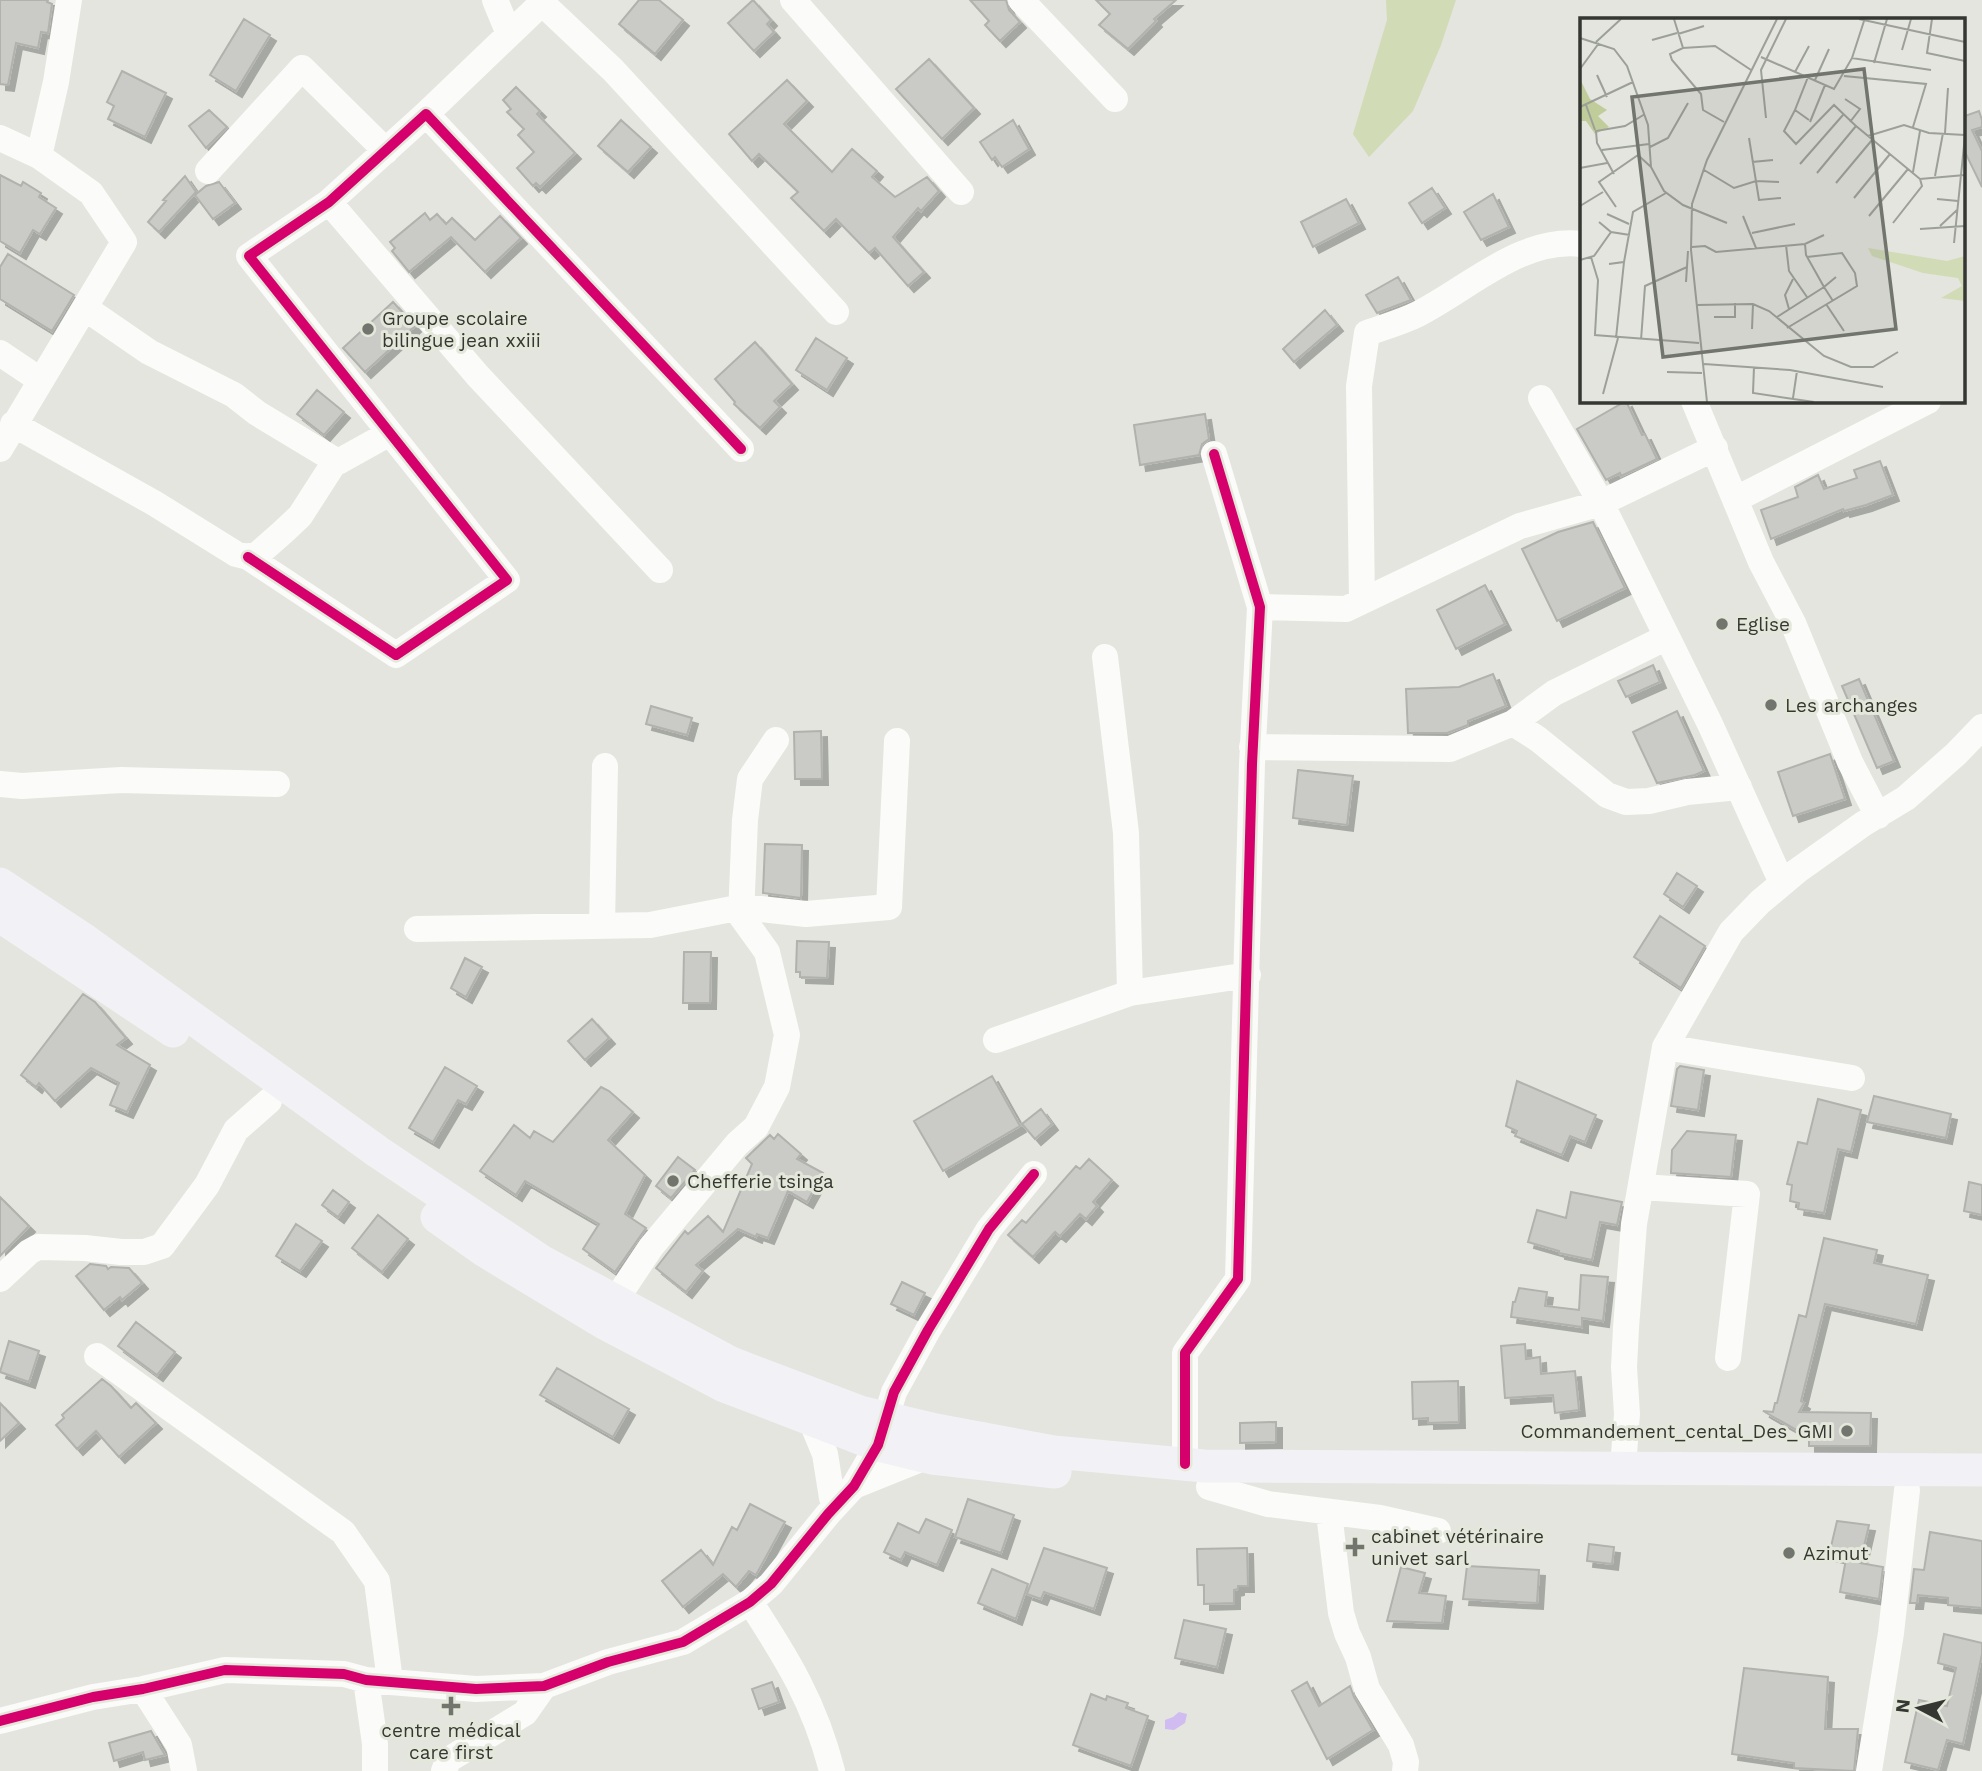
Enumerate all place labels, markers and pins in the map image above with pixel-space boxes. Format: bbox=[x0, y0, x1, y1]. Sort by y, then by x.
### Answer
place label: Groupe scolaire bilingue jean xxiii bbox=[382, 307, 541, 352]
marker: Groupe scolaire bilingue jean xxiii bbox=[360, 321, 376, 337]
place label: Eglise bbox=[1736, 613, 1790, 636]
marker: Eglise bbox=[1714, 616, 1730, 632]
place label: Les archanges bbox=[1785, 694, 1918, 717]
marker: Les archanges bbox=[1763, 697, 1779, 713]
place label: Chefferie tsinga bbox=[687, 1170, 834, 1193]
marker: Chefferie tsinga bbox=[665, 1173, 681, 1189]
place label: Commandement_cental_Des_GMI bbox=[1521, 1420, 1833, 1443]
marker: Commandement_cental_Des_GMI bbox=[1839, 1423, 1855, 1439]
place label: cabinet vétérinaire univet sarl bbox=[1371, 1525, 1544, 1570]
marker: cabinet vétérinaire univet sarl bbox=[1345, 1537, 1365, 1557]
place label: Azimut bbox=[1803, 1542, 1869, 1565]
marker: Azimut bbox=[1781, 1545, 1797, 1561]
marker: centre médical care first bbox=[441, 1696, 461, 1716]
place label: centre médical care first bbox=[381, 1719, 521, 1764]

